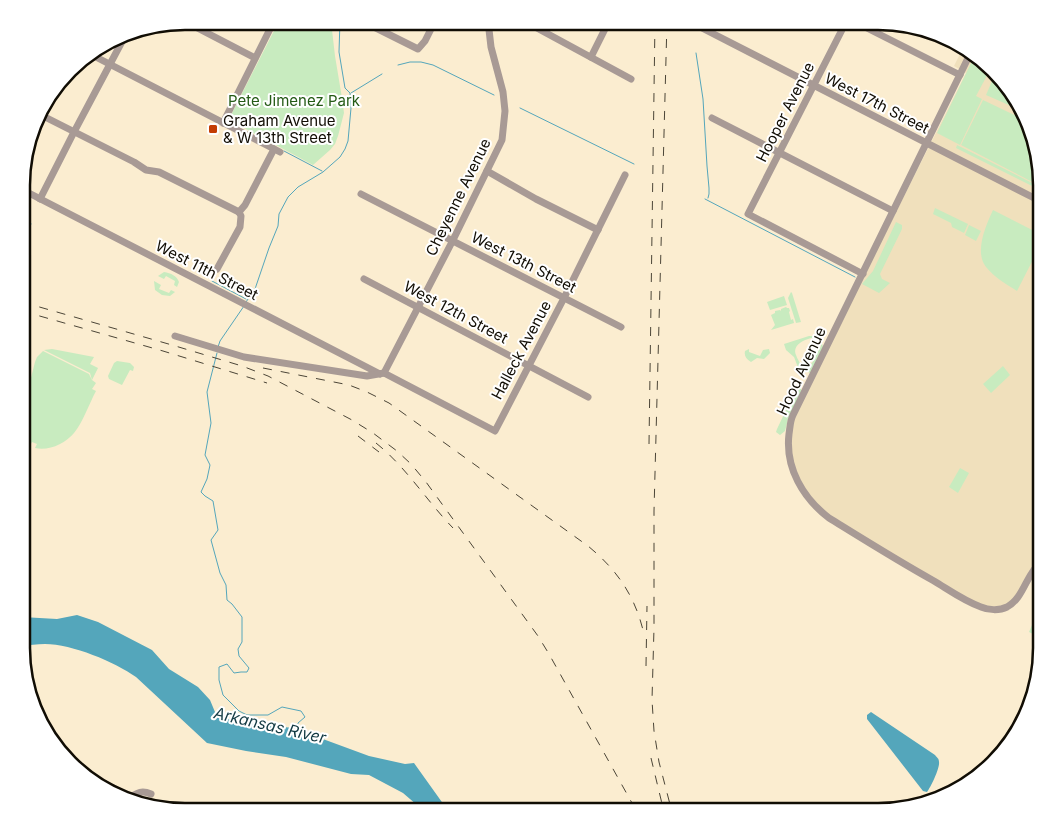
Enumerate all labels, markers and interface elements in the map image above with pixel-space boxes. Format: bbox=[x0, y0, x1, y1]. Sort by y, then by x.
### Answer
street label: Hooper Avenue bbox=[752, 59, 818, 165]
street label: West 17th Street bbox=[822, 68, 932, 138]
park label: Pete Jimenez Park bbox=[228, 91, 361, 110]
place label: Graham Avenue & W 13th Street bbox=[223, 111, 336, 147]
marker: Graham Avenue & W 13th Street bbox=[207, 123, 219, 135]
street label: Cheyenne Avenue bbox=[421, 135, 495, 259]
street label: West 13th Street bbox=[468, 227, 580, 297]
street label: West 11th Street bbox=[153, 236, 262, 304]
street label: West 12th Street bbox=[401, 277, 511, 348]
street label: Halleck Avenue bbox=[487, 297, 555, 403]
street label: Hood Avenue bbox=[772, 324, 830, 418]
water label: Arkansas River bbox=[211, 702, 329, 748]

